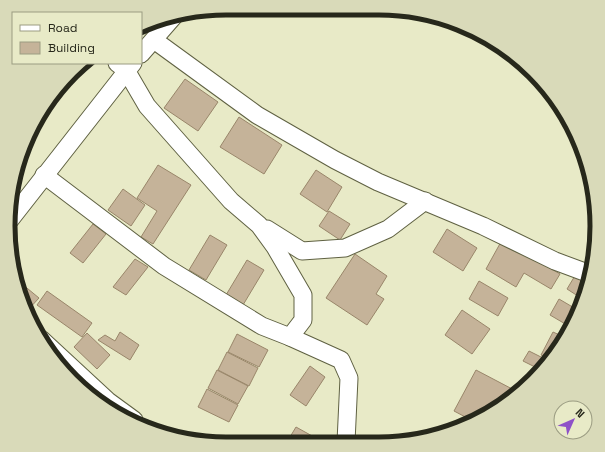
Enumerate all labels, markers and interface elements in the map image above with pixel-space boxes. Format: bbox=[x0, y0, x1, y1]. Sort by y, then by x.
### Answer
legend bbox=[12, 12, 142, 64]
text: Road bbox=[48, 20, 77, 36]
text: Building bbox=[48, 40, 95, 56]
north arrow bbox=[553, 400, 593, 440]
text: N bbox=[573, 405, 588, 420]

